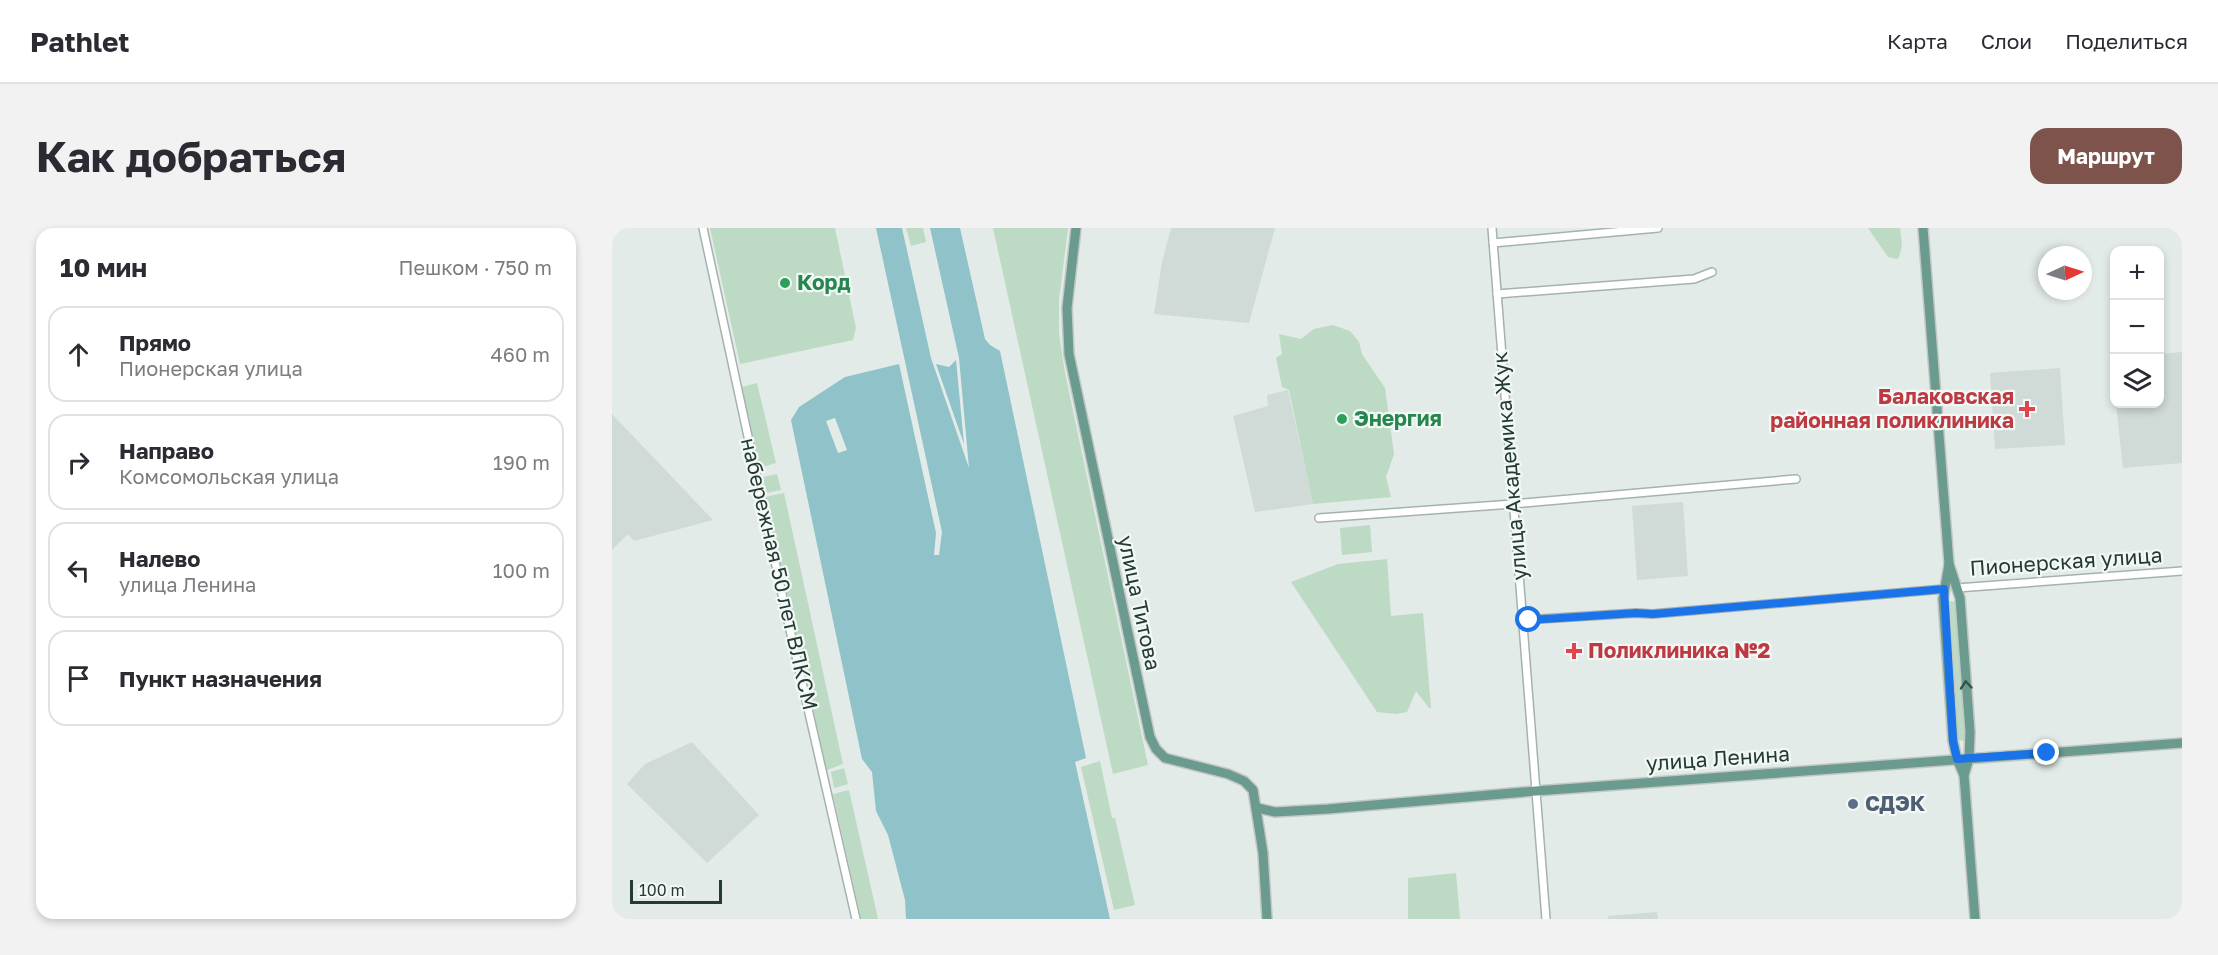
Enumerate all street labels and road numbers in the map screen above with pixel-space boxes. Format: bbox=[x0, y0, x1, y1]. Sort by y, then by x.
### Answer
street label: улица Академика Жук bbox=[1486, 351, 1532, 582]
street label: набережная 50 лет ВЛКСМ bbox=[736, 435, 824, 712]
street label: улица Титова bbox=[1113, 533, 1167, 673]
street label: Пионерская улица bbox=[1969, 541, 2163, 581]
street label: улица Ленина bbox=[1645, 740, 1791, 776]

